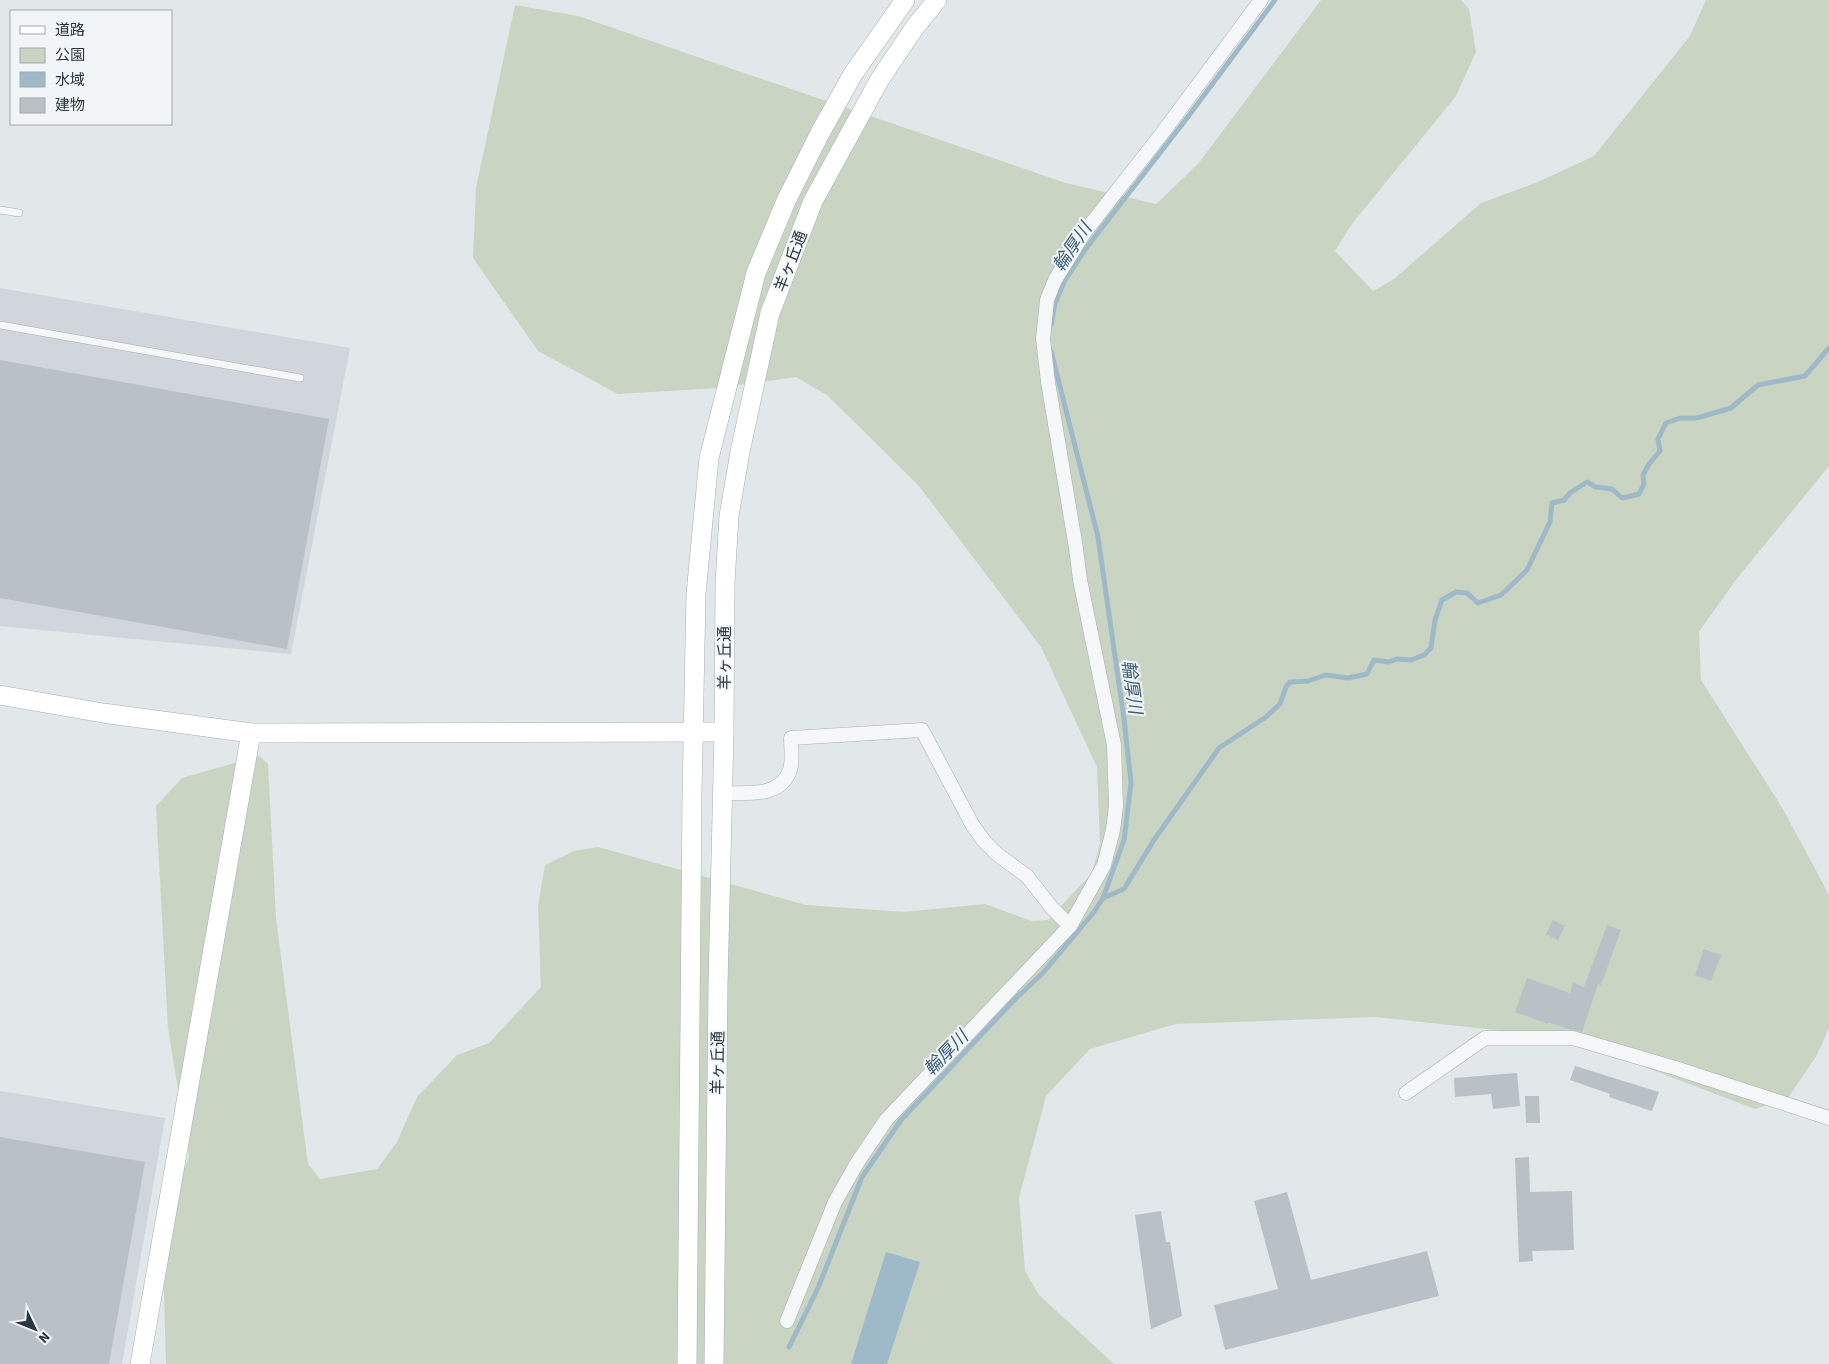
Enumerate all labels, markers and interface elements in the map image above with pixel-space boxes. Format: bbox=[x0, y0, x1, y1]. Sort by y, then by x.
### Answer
legend bbox=[10, 10, 172, 125]
text: 道路 bbox=[55, 20, 85, 41]
text: 公園 bbox=[55, 45, 85, 66]
text: 水域 bbox=[55, 70, 85, 91]
text: 建物 bbox=[55, 95, 85, 116]
water label: 輪厚川 bbox=[1047, 216, 1099, 277]
street label: 羊ヶ丘通 bbox=[769, 228, 813, 295]
street label: 羊ヶ丘通 bbox=[714, 626, 736, 690]
water label: 輪厚川 bbox=[1115, 659, 1148, 718]
water label: 輪厚川 bbox=[919, 1024, 975, 1081]
street label: 羊ヶ丘通 bbox=[706, 1031, 730, 1095]
north arrow bbox=[10, 1304, 60, 1354]
text: N bbox=[33, 1327, 54, 1347]

